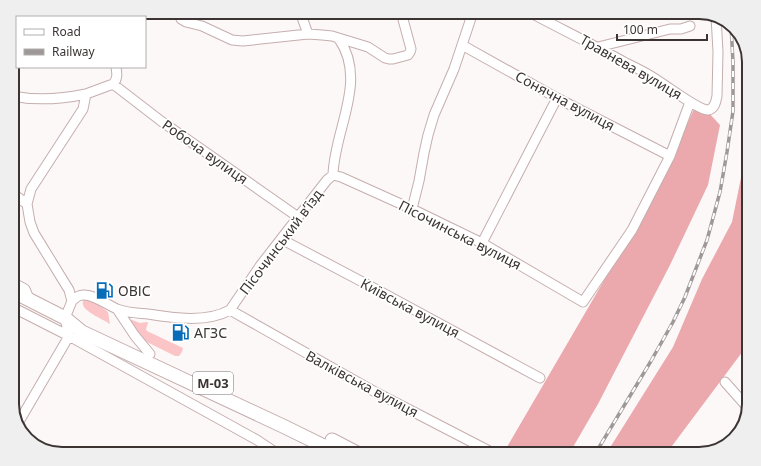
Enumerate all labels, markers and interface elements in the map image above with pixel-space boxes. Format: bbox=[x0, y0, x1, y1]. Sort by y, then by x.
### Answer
legend bbox=[16, 16, 146, 68]
scale bar bbox=[617, 16, 707, 42]
text: 100 m bbox=[623, 21, 658, 38]
text: Road bbox=[52, 23, 81, 40]
street label: Травнева вулиця bbox=[577, 30, 686, 104]
text: Railway bbox=[52, 43, 96, 60]
street label: Сонячна вулиця bbox=[512, 66, 618, 135]
street label: Робоча вулиця bbox=[159, 115, 252, 188]
street label: Пісочинський в’їзд bbox=[235, 185, 327, 298]
street label: Пісочинська вулиця bbox=[396, 195, 525, 274]
street label: Київська вулиця bbox=[357, 273, 463, 342]
fuel station icon: ОВІС bbox=[95, 281, 115, 301]
place label: ОВІС bbox=[118, 281, 151, 300]
fuel station icon: АГЗС bbox=[171, 323, 191, 343]
place label: АГЗС bbox=[194, 323, 227, 342]
street label: Валківська вулиця bbox=[303, 346, 422, 421]
road number: М-03 bbox=[193, 372, 233, 394]

